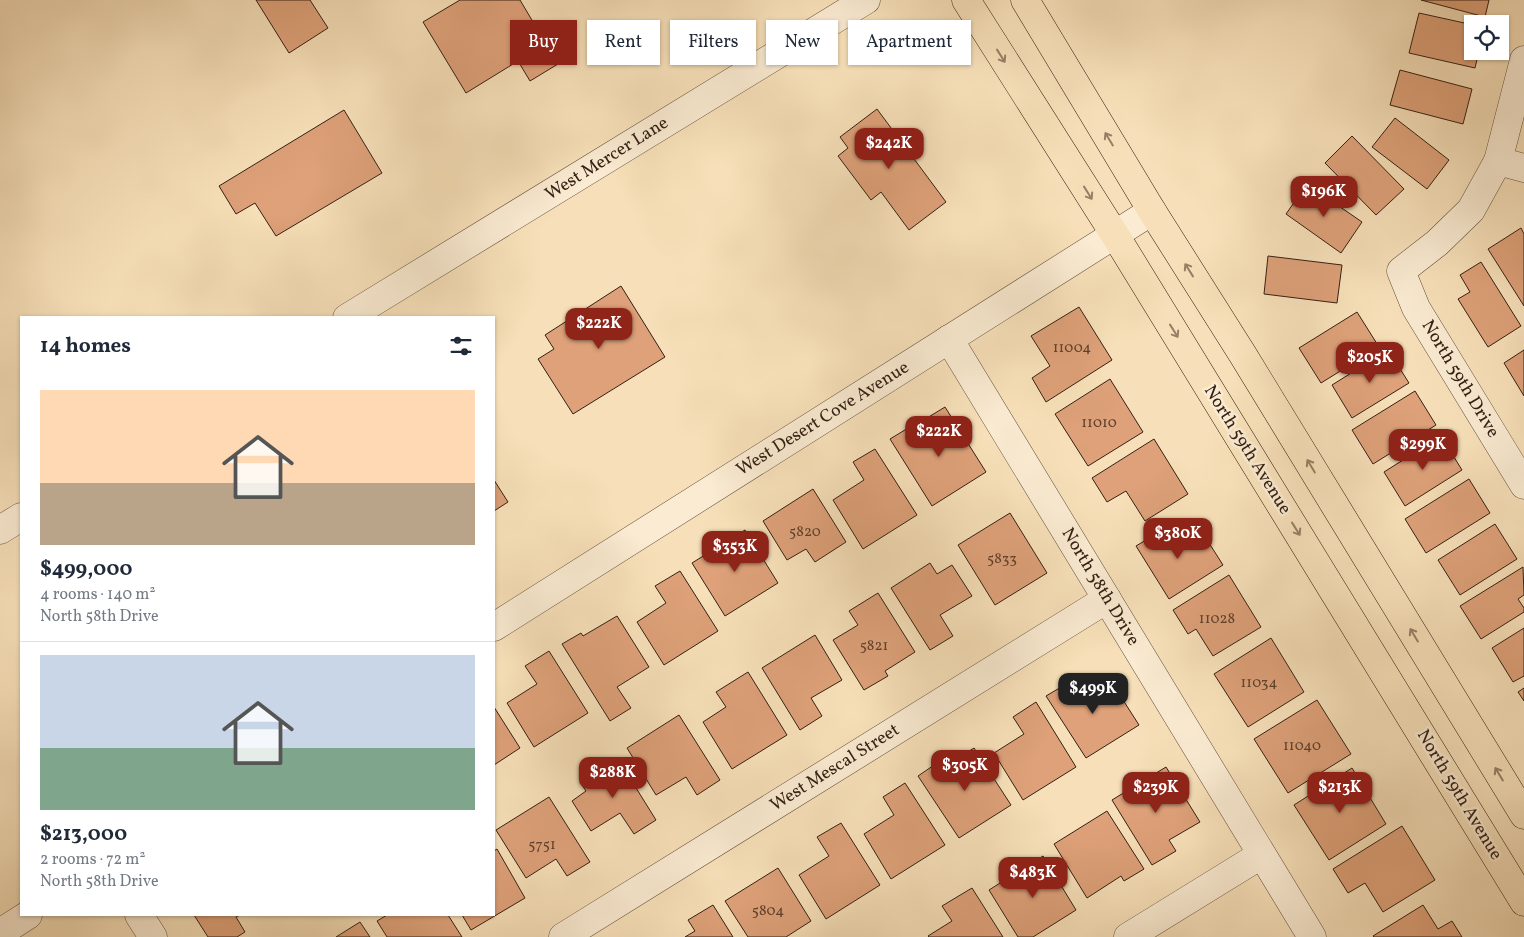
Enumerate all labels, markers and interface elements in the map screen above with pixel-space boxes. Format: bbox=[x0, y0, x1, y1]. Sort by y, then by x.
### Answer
map controls bbox=[1464, 15, 1509, 60]
button: locate bbox=[1464, 15, 1509, 60]
chip: Buy bbox=[510, 20, 577, 65]
chip: Rent bbox=[587, 20, 660, 65]
chip: Filters bbox=[670, 20, 756, 65]
chip: New bbox=[766, 20, 838, 65]
chip: Apartment bbox=[848, 20, 971, 65]
one-way arrow bbox=[996, 49, 1006, 63]
street label: West Mercer Lane bbox=[540, 111, 674, 207]
pin: $242K bbox=[854, 128, 924, 170]
text: $242K bbox=[866, 133, 912, 155]
one-way arrow bbox=[1103, 133, 1113, 147]
pin: $196K bbox=[1289, 176, 1359, 218]
text: $196K bbox=[1302, 181, 1346, 203]
one-way arrow bbox=[1083, 186, 1093, 200]
one-way arrow bbox=[1184, 263, 1194, 277]
pin: $222K bbox=[564, 308, 634, 350]
text: $222K bbox=[576, 313, 622, 335]
street label: North 59th Drive bbox=[1415, 315, 1505, 443]
one-way arrow bbox=[1169, 324, 1179, 338]
text: 14 homes bbox=[40, 332, 131, 361]
icon: filters bbox=[447, 332, 475, 360]
house number: 11004 bbox=[1053, 338, 1091, 359]
pin: $205K bbox=[1335, 342, 1405, 384]
text: $205K bbox=[1347, 347, 1393, 369]
street label: West Desert Cove Avenue bbox=[732, 356, 914, 482]
street label: North 59th Avenue bbox=[1197, 380, 1297, 520]
house number: 11010 bbox=[1081, 413, 1117, 434]
pin: $222K bbox=[904, 416, 974, 458]
text: $222K bbox=[916, 421, 962, 443]
icon: home bbox=[213, 422, 303, 512]
pin: $299K bbox=[1388, 428, 1458, 471]
text: $299K bbox=[1400, 434, 1446, 456]
one-way arrow bbox=[1305, 460, 1315, 474]
pin: $380K bbox=[1143, 518, 1213, 560]
house number: 5820 bbox=[789, 522, 821, 543]
one-way arrow bbox=[1291, 522, 1301, 536]
street label: North 58th Drive bbox=[1055, 523, 1145, 651]
text: $380K bbox=[1154, 523, 1202, 545]
pin: $353K bbox=[700, 530, 770, 573]
text: $353K bbox=[713, 536, 757, 558]
house number: 5833 bbox=[987, 549, 1017, 570]
text: $499,000 bbox=[40, 555, 133, 584]
text: 4 rooms · 140 m² bbox=[40, 584, 155, 606]
text: North 58th Drive bbox=[40, 606, 159, 628]
house number: 11028 bbox=[1199, 609, 1235, 630]
one-way arrow bbox=[1409, 628, 1419, 642]
house number: 5821 bbox=[860, 636, 888, 657]
pin: $499K bbox=[1058, 672, 1128, 715]
house number: 11034 bbox=[1241, 673, 1277, 694]
text: $499K bbox=[1069, 678, 1117, 700]
icon: home bbox=[213, 688, 303, 778]
street label: West Mescal Street bbox=[765, 718, 905, 818]
street label: North 59th Avenue bbox=[1410, 725, 1508, 865]
house number: 11040 bbox=[1283, 736, 1321, 757]
pin: $305K bbox=[930, 750, 1000, 792]
text: $305K bbox=[942, 755, 988, 777]
pin: $288K bbox=[578, 756, 648, 799]
text: $288K bbox=[590, 762, 636, 784]
one-way arrow bbox=[1493, 767, 1503, 781]
pin: $239K bbox=[1121, 772, 1191, 814]
pin: $213K bbox=[1305, 772, 1375, 814]
text: $239K bbox=[1133, 777, 1179, 799]
text: $213K bbox=[1318, 777, 1362, 799]
text: $213,000 bbox=[40, 820, 127, 849]
house number: 5751 bbox=[528, 835, 556, 856]
text: 2 rooms · 72 m² bbox=[40, 849, 145, 871]
pin: $483K bbox=[998, 856, 1068, 899]
text: $483K bbox=[1010, 862, 1056, 884]
text: North 58th Drive bbox=[40, 871, 159, 893]
house number: 5804 bbox=[752, 901, 784, 922]

